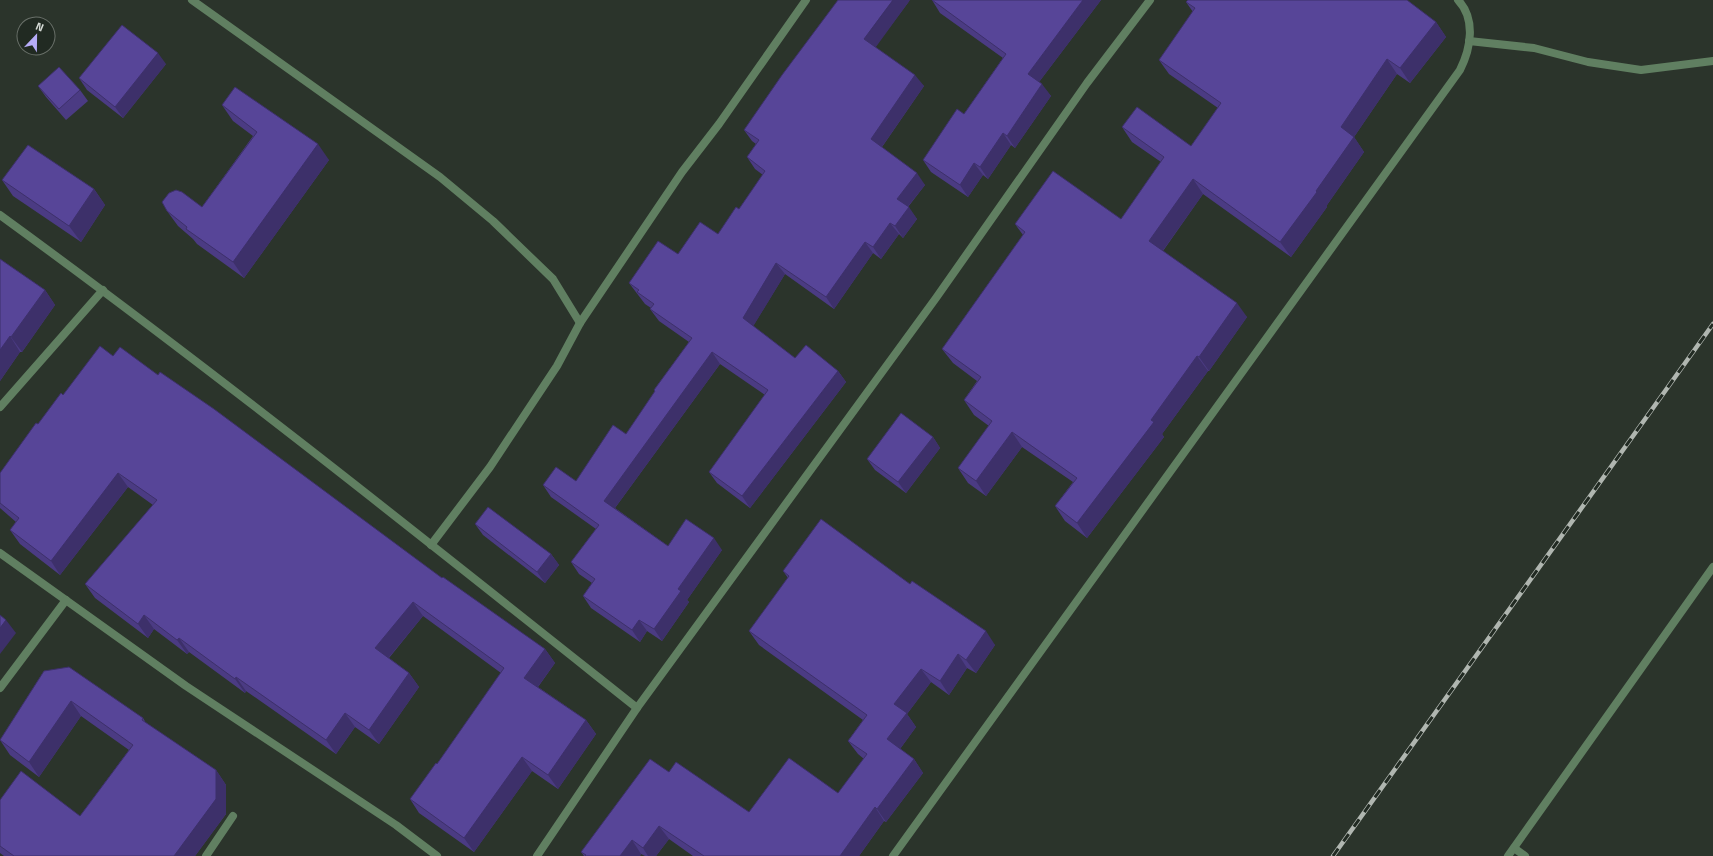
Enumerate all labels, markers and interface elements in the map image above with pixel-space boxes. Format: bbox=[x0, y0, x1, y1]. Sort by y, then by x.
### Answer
north arrow bbox=[16, 16, 56, 56]
text: N bbox=[33, 18, 46, 36]

